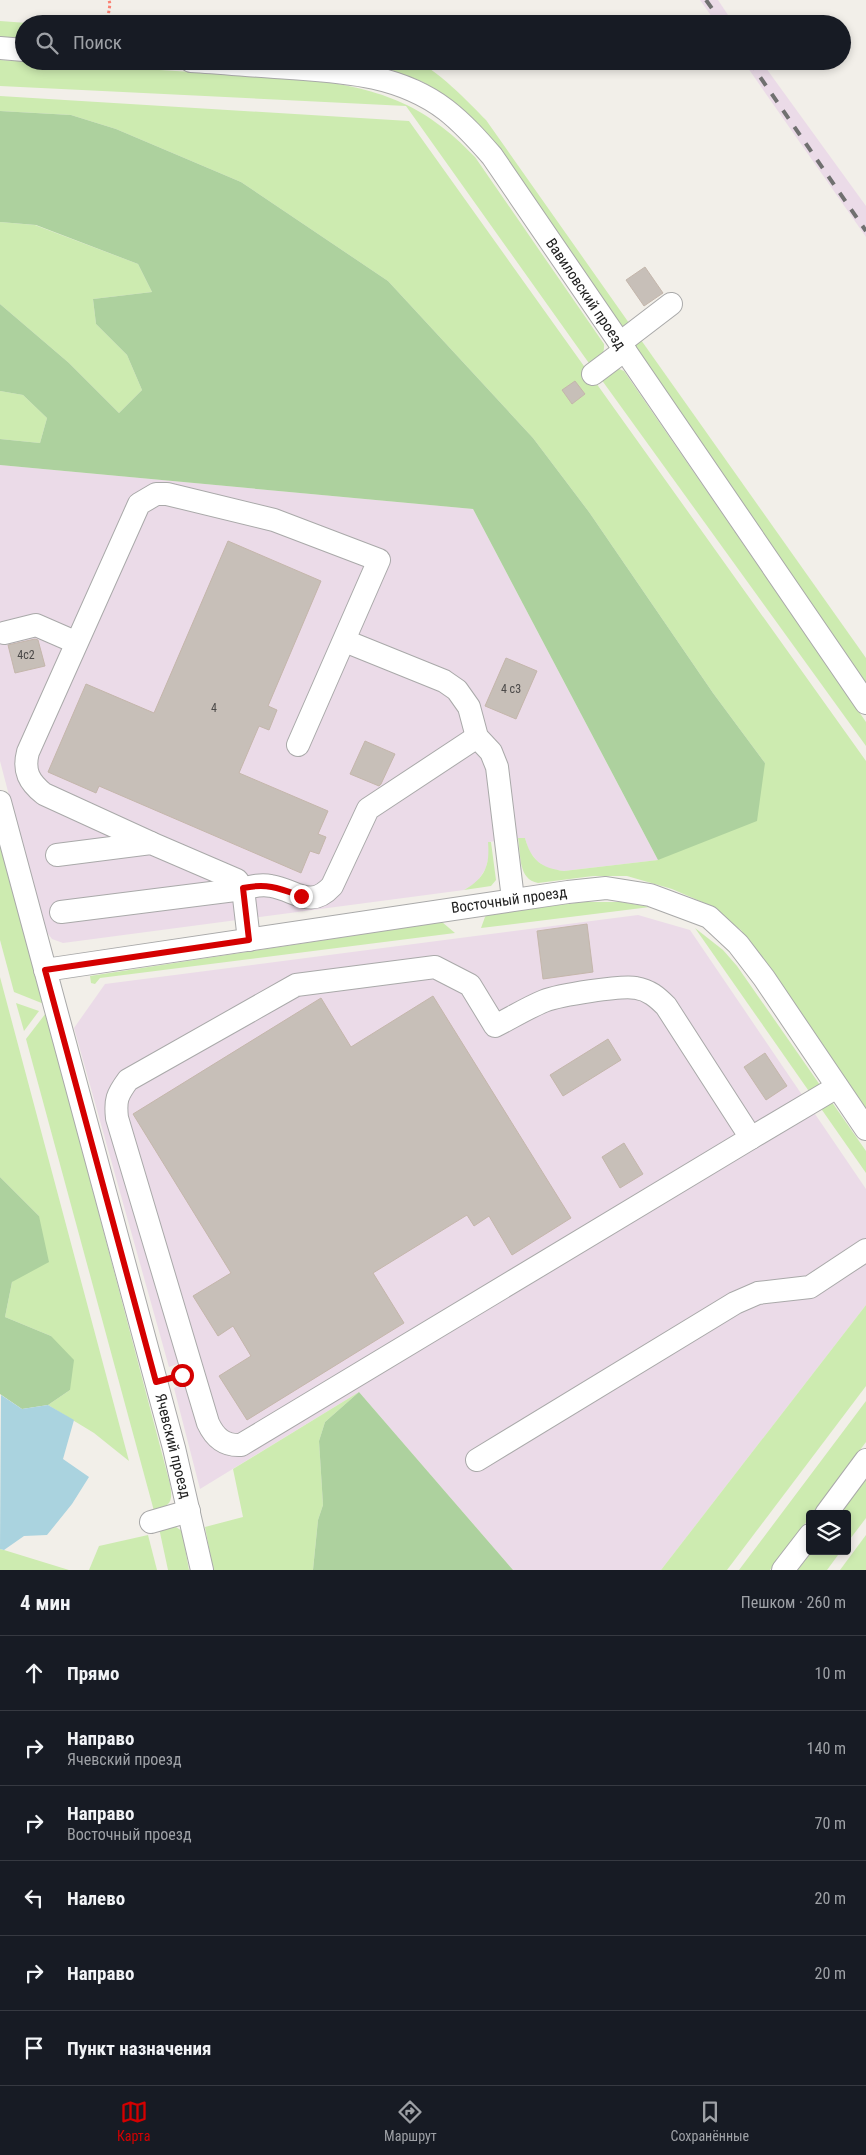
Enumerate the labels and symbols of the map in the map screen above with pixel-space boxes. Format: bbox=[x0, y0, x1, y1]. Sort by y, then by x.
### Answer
street label: Вавиловский проезд bbox=[542, 235, 630, 353]
house number: 4с2 bbox=[17, 648, 35, 662]
house number: 4 с3 bbox=[501, 682, 521, 696]
house number: 4 bbox=[211, 701, 217, 715]
street label: Восточный проезд bbox=[450, 883, 568, 917]
route end bbox=[290, 885, 313, 908]
route start bbox=[171, 1364, 194, 1387]
street label: Ячевский проезд bbox=[151, 1392, 195, 1500]

